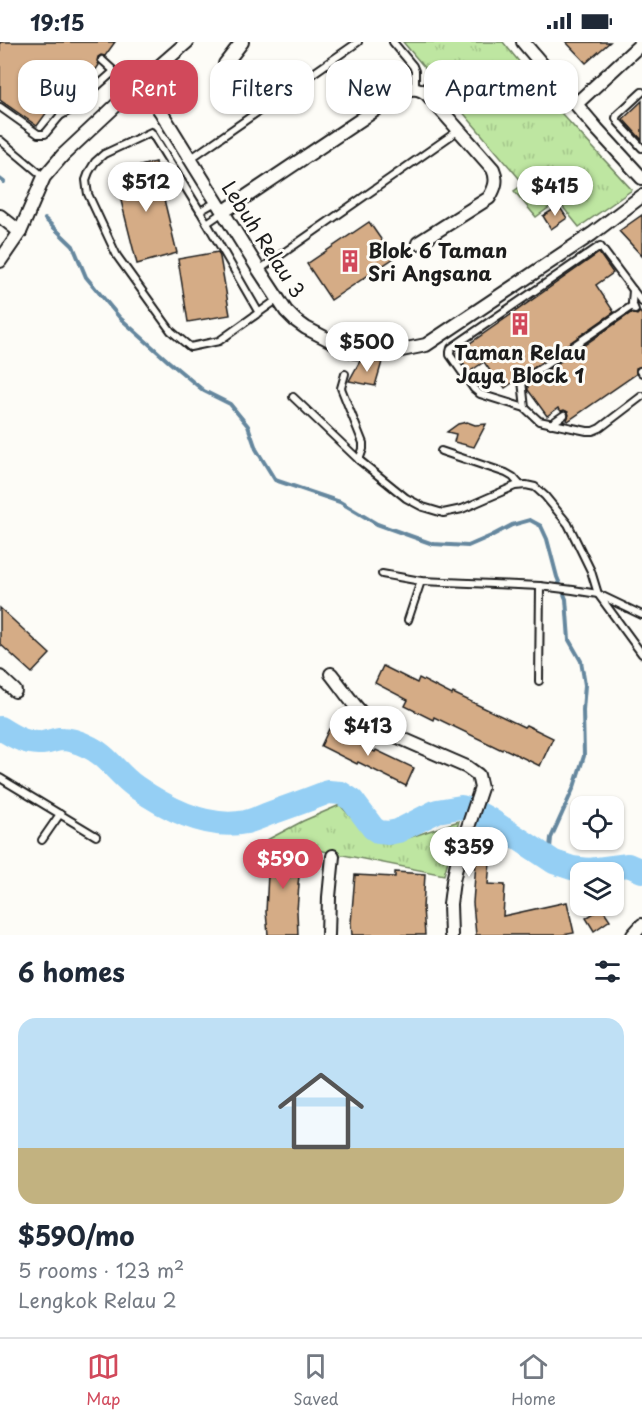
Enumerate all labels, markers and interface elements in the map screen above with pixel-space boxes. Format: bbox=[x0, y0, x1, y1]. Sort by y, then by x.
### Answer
text: 19:15 bbox=[30, 5, 85, 38]
chip: Buy bbox=[18, 60, 98, 114]
chip: Rent bbox=[110, 60, 198, 114]
chip: Filters bbox=[210, 60, 314, 114]
chip: New bbox=[326, 60, 412, 114]
chip: Apartment bbox=[424, 60, 578, 114]
pin: $512 bbox=[110, 162, 182, 213]
text: $512 bbox=[122, 166, 170, 196]
pin: $415 bbox=[519, 166, 591, 217]
text: $415 bbox=[531, 170, 579, 200]
street label: Lebuh Relau 3 bbox=[215, 175, 313, 303]
place label: Blok 6 Taman Sri Angsana bbox=[368, 235, 507, 288]
building icon: Blok 6 Taman Sri Angsana bbox=[337, 248, 363, 274]
building icon: Taman Relau Jaya Block 1 bbox=[507, 311, 533, 337]
pin: $500 bbox=[331, 322, 403, 373]
text: $500 bbox=[340, 326, 394, 356]
place label: Taman Relau Jaya Block 1 bbox=[454, 337, 586, 390]
pin: $413 bbox=[332, 706, 404, 757]
text: $413 bbox=[344, 710, 392, 740]
map controls bbox=[570, 796, 624, 916]
button: locate bbox=[570, 796, 624, 850]
pin: $359 bbox=[433, 827, 505, 878]
text: $359 bbox=[444, 831, 494, 861]
pin: $590 bbox=[247, 839, 319, 890]
text: $590 bbox=[257, 843, 309, 873]
button: layers bbox=[570, 862, 624, 916]
text: 6 homes bbox=[18, 952, 125, 991]
icon: filters bbox=[591, 955, 624, 988]
icon: home bbox=[267, 1057, 375, 1165]
text: $590/mo bbox=[18, 1216, 135, 1255]
text: 5 rooms · 123 m² bbox=[18, 1255, 184, 1285]
text: Lengkok Relau 2 bbox=[18, 1285, 177, 1315]
tab: Map bbox=[86, 1350, 121, 1410]
tab: Saved bbox=[293, 1350, 339, 1410]
tab: Home bbox=[511, 1350, 556, 1410]

